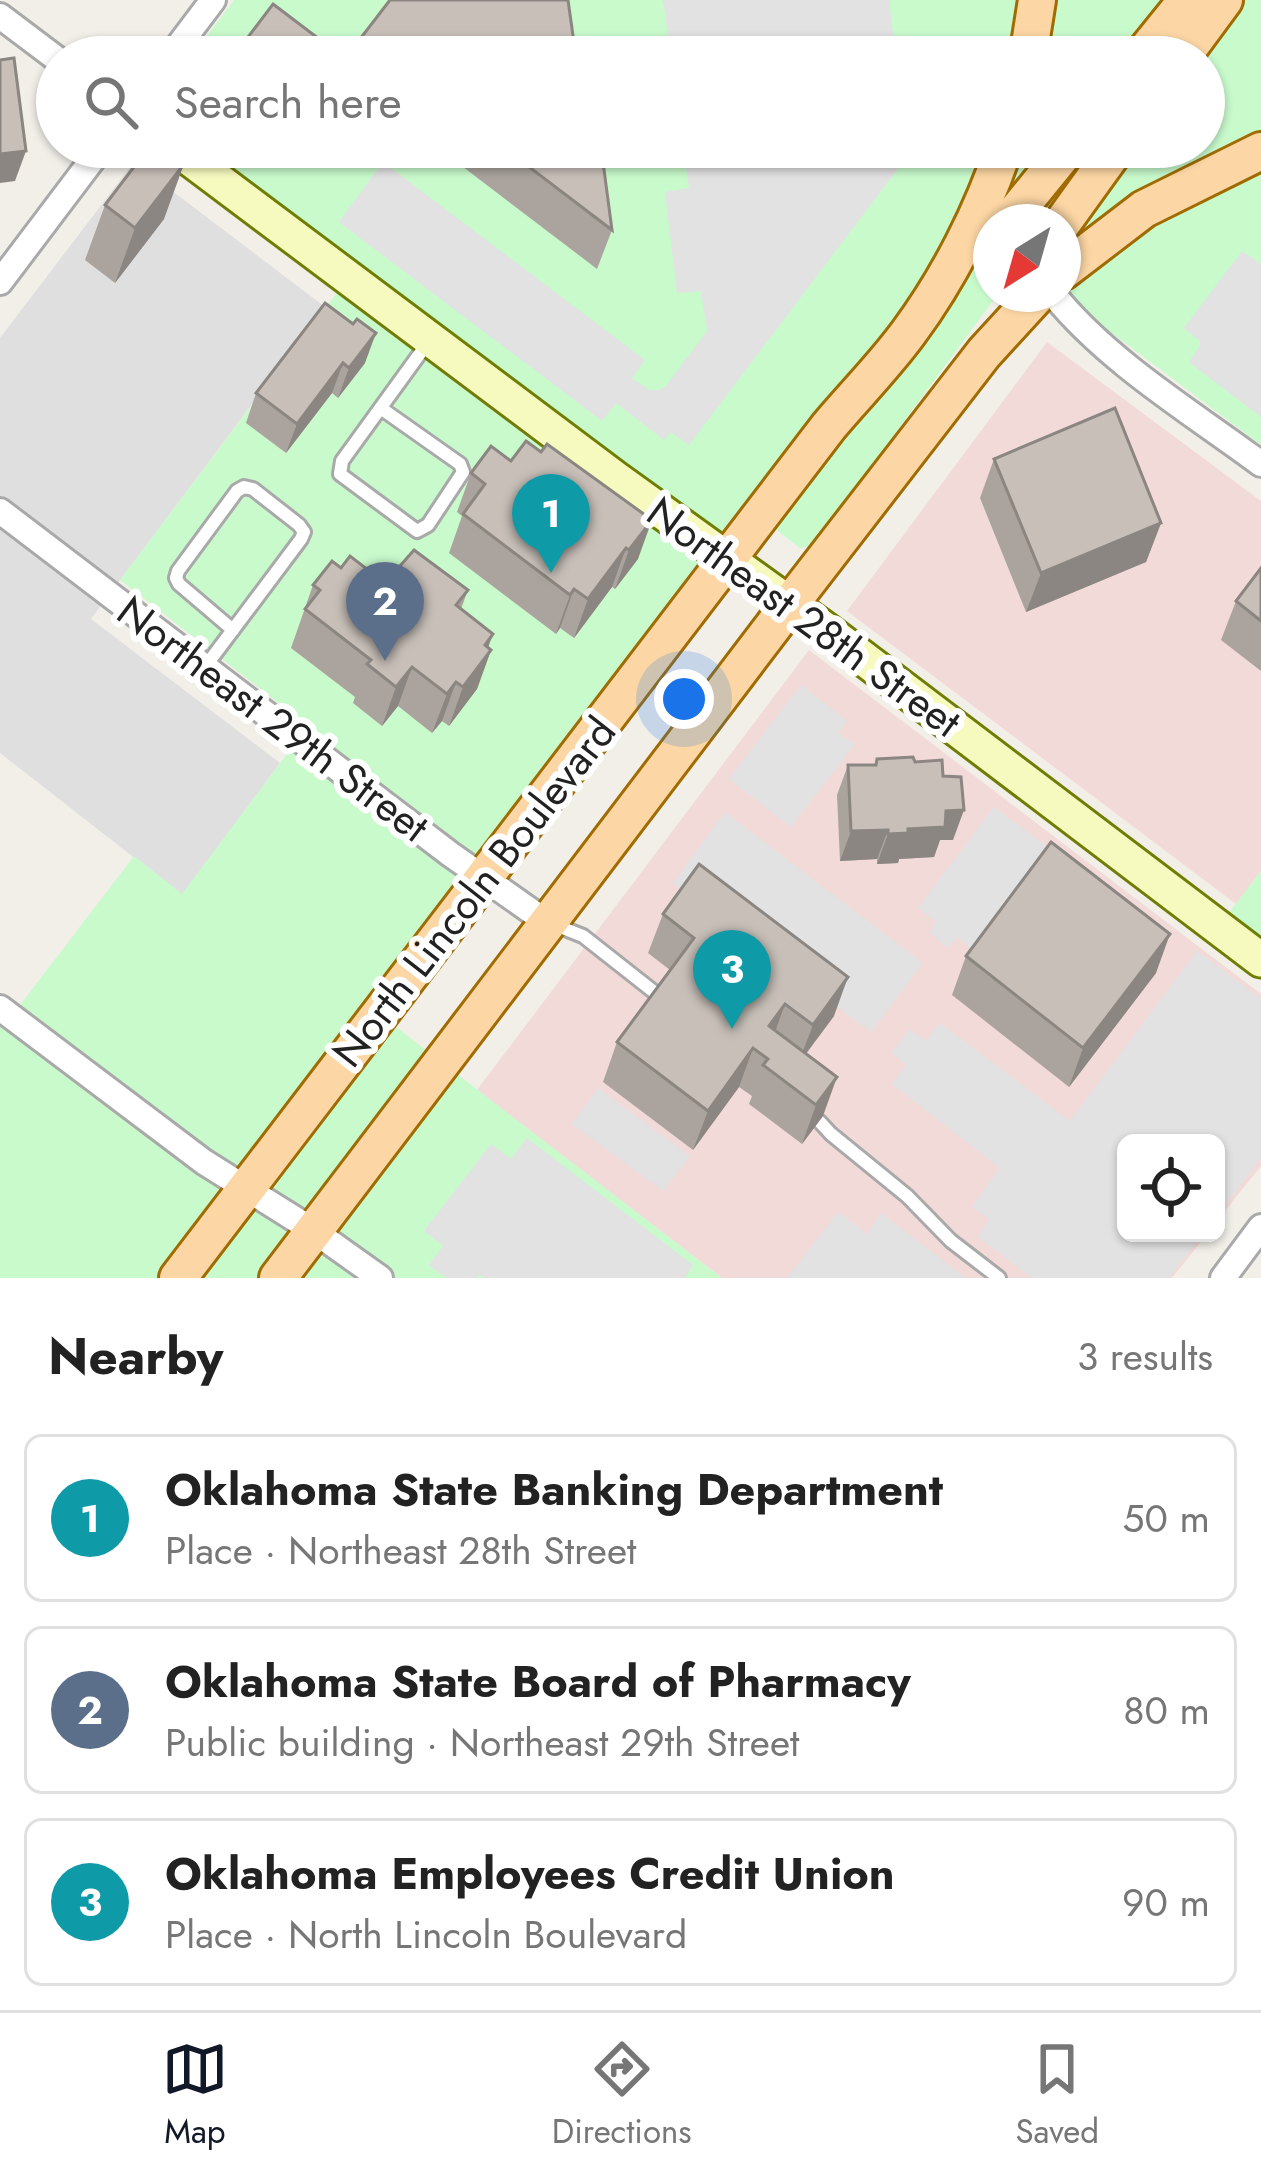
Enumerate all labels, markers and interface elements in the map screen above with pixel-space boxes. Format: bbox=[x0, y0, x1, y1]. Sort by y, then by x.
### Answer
search box bbox=[36, 36, 1225, 168]
icon: search bbox=[78, 69, 144, 135]
text: Search here bbox=[174, 70, 402, 135]
north arrow bbox=[973, 204, 1081, 312]
pin: 1 bbox=[512, 474, 590, 573]
street label: Northeast 28th Street bbox=[634, 482, 974, 752]
pin: 2 bbox=[346, 562, 424, 661]
street label: Northeast 29th Street bbox=[107, 586, 439, 852]
your location bbox=[654, 669, 714, 729]
street label: North Lincoln Boulevard bbox=[318, 704, 630, 1080]
pin: 3 bbox=[693, 930, 771, 1029]
map controls bbox=[1117, 1134, 1225, 1242]
button: locate bbox=[1117, 1134, 1225, 1242]
text: Nearby bbox=[48, 1319, 223, 1393]
text: 3 results bbox=[1077, 1328, 1213, 1385]
text: Oklahoma State Banking Department bbox=[165, 1457, 943, 1522]
text: 1 bbox=[80, 1490, 100, 1547]
text: 50 m bbox=[1122, 1490, 1210, 1547]
text: Place · Northeast 28th Street bbox=[165, 1522, 636, 1579]
text: Oklahoma State Board of Pharmacy bbox=[165, 1649, 911, 1714]
text: 2 bbox=[77, 1682, 103, 1739]
text: 80 m bbox=[1123, 1682, 1210, 1739]
text: Public building · Northeast 29th Street bbox=[165, 1714, 799, 1771]
text: Oklahoma Employees Credit Union bbox=[165, 1841, 895, 1906]
text: 3 bbox=[78, 1874, 102, 1931]
text: 90 m bbox=[1122, 1874, 1210, 1931]
text: Place · North Lincoln Boulevard bbox=[165, 1906, 687, 1963]
tab: Map bbox=[162, 2036, 228, 2155]
tab: Directions bbox=[552, 2036, 692, 2155]
tab: Saved bbox=[1015, 2036, 1099, 2155]

